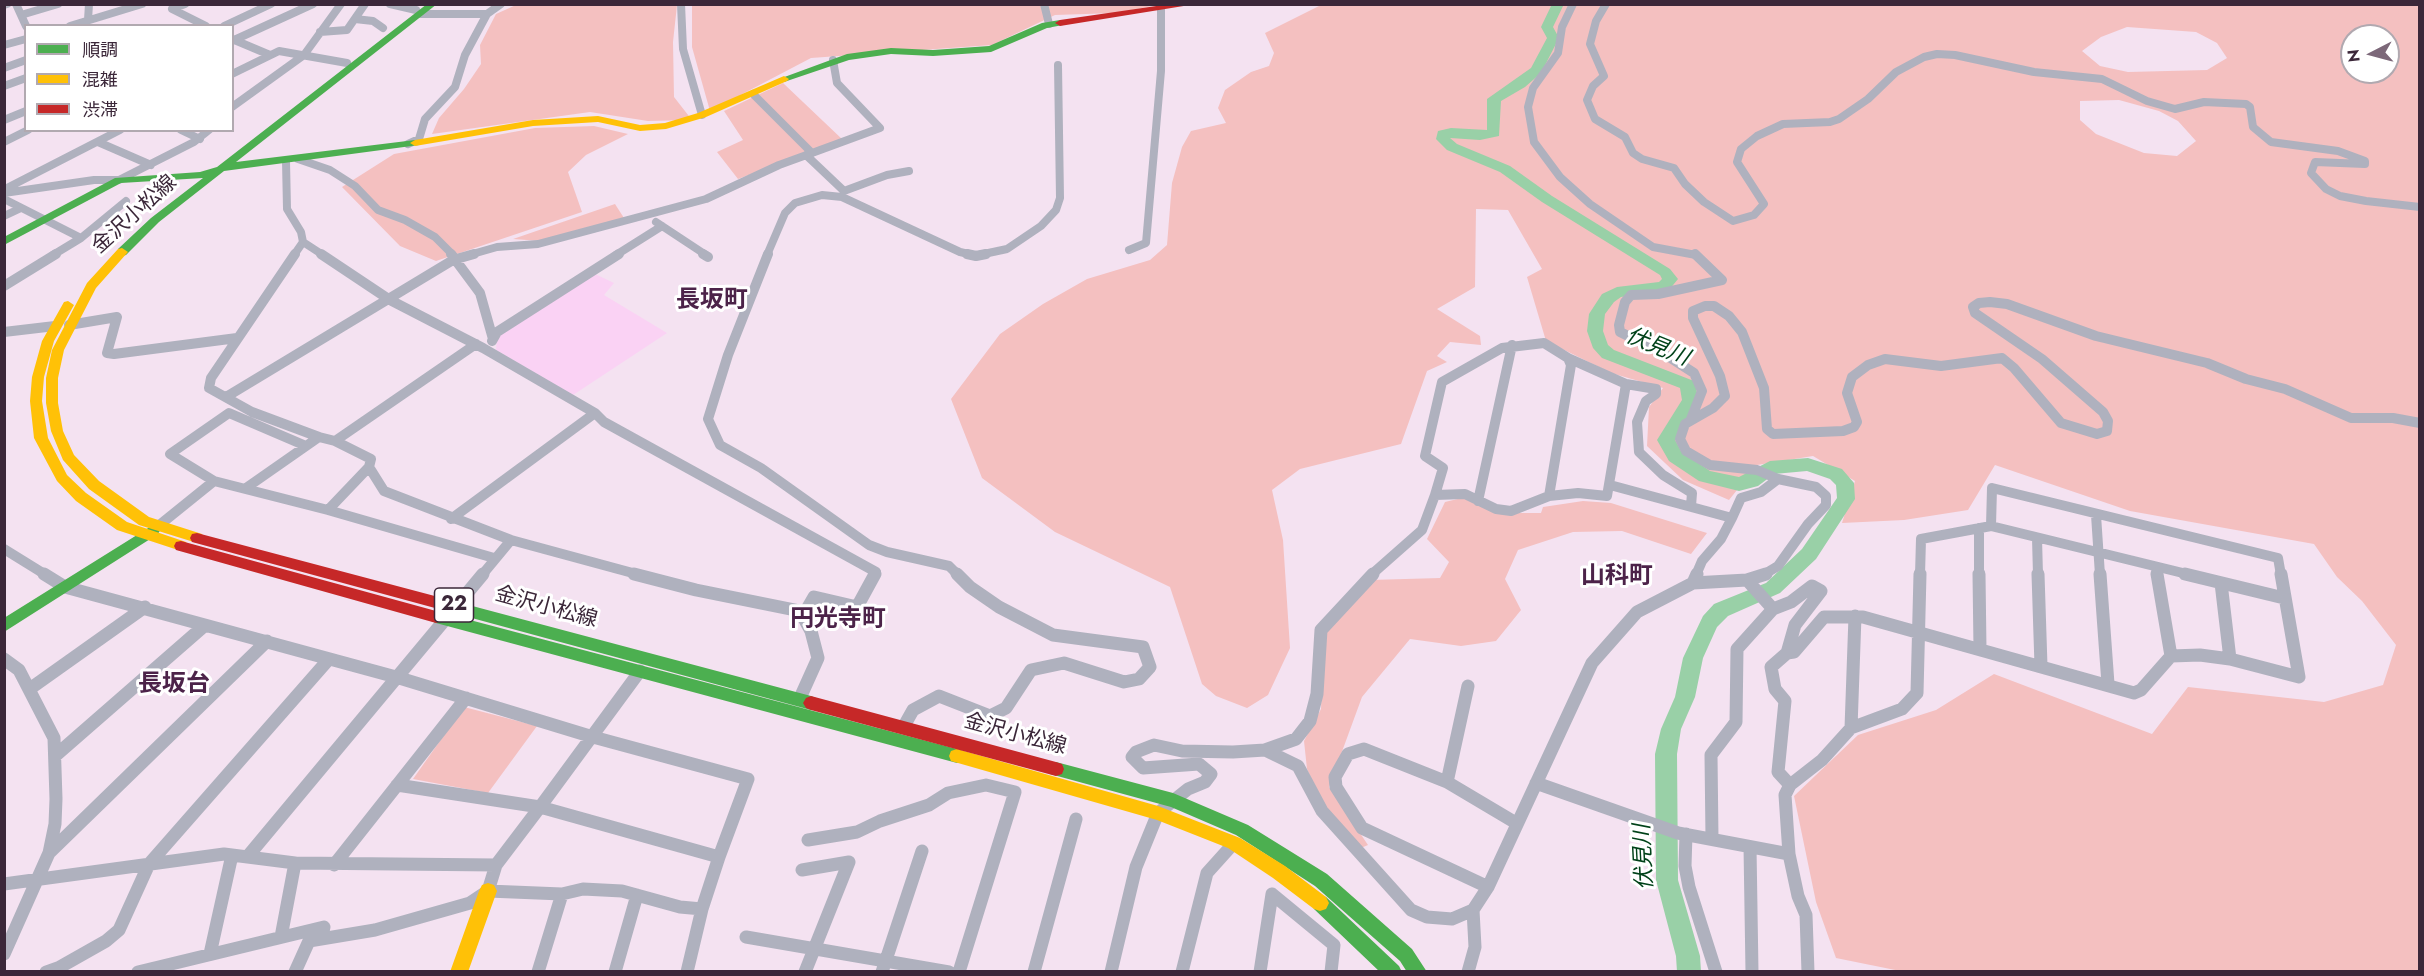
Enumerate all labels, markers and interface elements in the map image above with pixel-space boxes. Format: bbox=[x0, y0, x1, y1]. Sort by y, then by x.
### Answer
legend bbox=[24, 24, 234, 132]
north arrow bbox=[2340, 24, 2400, 84]
text: 順調 bbox=[82, 37, 118, 63]
text: N bbox=[2341, 48, 2366, 63]
text: 混雑 bbox=[82, 67, 118, 93]
text: 渋滞 bbox=[82, 97, 118, 123]
street label: 金沢小松線 bbox=[88, 171, 182, 259]
district label: 長坂町 bbox=[676, 287, 748, 315]
water label: 伏見川 bbox=[1621, 323, 1693, 373]
district label: 山科町 bbox=[1581, 563, 1653, 591]
street label: 金沢小松線 bbox=[492, 582, 600, 634]
road number: 22 bbox=[434, 588, 474, 622]
district label: 円光寺町 bbox=[790, 606, 886, 634]
district label: 長坂台 bbox=[138, 671, 210, 699]
street label: 金沢小松線 bbox=[961, 709, 1069, 761]
water label: 伏見川 bbox=[1630, 823, 1660, 891]

